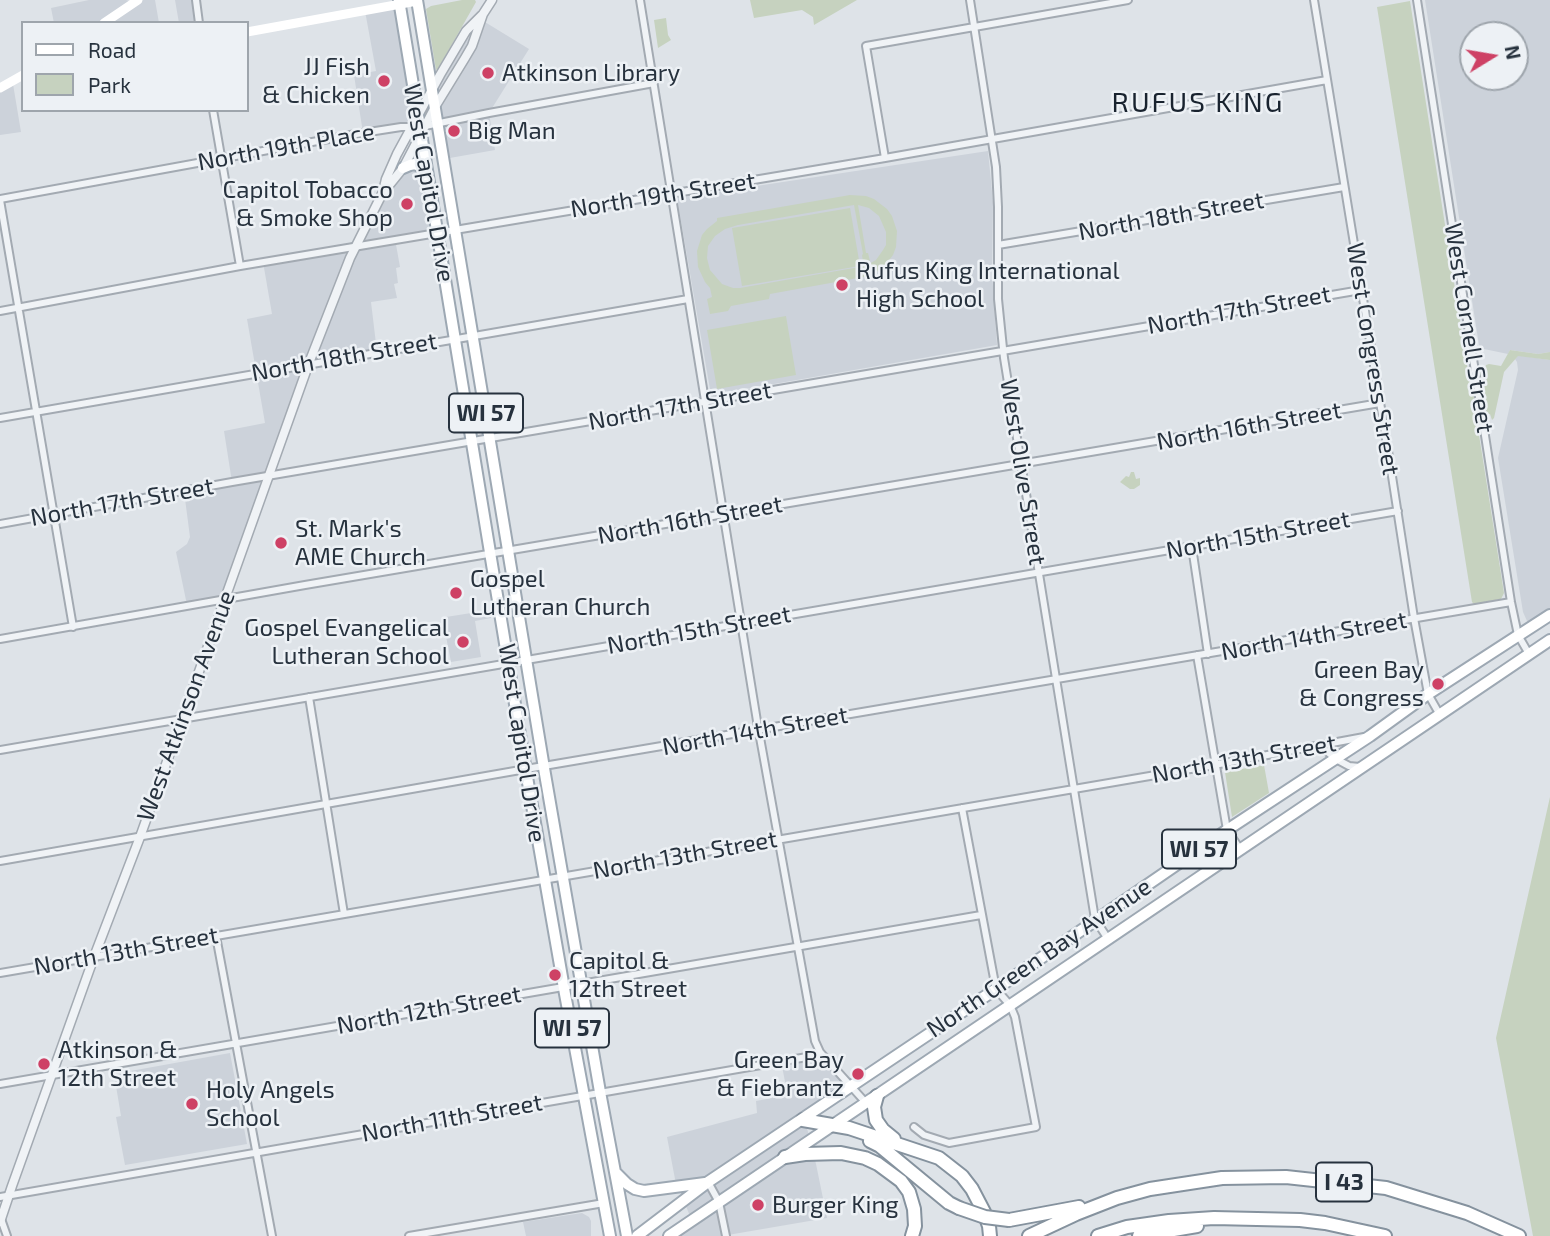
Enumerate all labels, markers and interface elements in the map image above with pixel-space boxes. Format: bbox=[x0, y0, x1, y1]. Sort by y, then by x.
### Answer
legend bbox=[21, 21, 248, 112]
north arrow bbox=[1459, 21, 1529, 91]
text: Road bbox=[88, 37, 136, 62]
text: N bbox=[1501, 43, 1526, 61]
place label: JJ Fish & Chicken bbox=[262, 53, 370, 109]
place label: Atkinson Library bbox=[502, 59, 680, 87]
marker: Atkinson Library bbox=[480, 65, 496, 81]
text: Park bbox=[88, 72, 131, 97]
marker: JJ Fish & Chicken bbox=[376, 73, 392, 89]
street label: West Capitol Drive bbox=[397, 82, 461, 284]
district label: RUFUS KING bbox=[1113, 86, 1283, 120]
street label: North 19th Place bbox=[195, 117, 377, 177]
place label: Big Man bbox=[468, 117, 556, 145]
marker: Big Man bbox=[446, 123, 462, 139]
street label: North 19th Street bbox=[568, 166, 758, 224]
place label: Capitol Tobacco & Smoke Shop bbox=[223, 176, 393, 232]
street label: North 18th Street bbox=[1076, 186, 1266, 246]
marker: Capitol Tobacco & Smoke Shop bbox=[399, 196, 415, 212]
street label: West Cornell Street bbox=[1438, 221, 1500, 435]
street label: West Congress Street bbox=[1340, 241, 1406, 477]
place label: Rufus King International High School bbox=[856, 257, 1120, 313]
marker: Rufus King International High School bbox=[834, 277, 850, 293]
street label: North 17th Street bbox=[1145, 280, 1333, 340]
street label: North 18th Street bbox=[249, 327, 439, 387]
street label: North 17th Street bbox=[586, 376, 774, 436]
street label: West Olive Street bbox=[994, 377, 1052, 567]
road number: WI 57 bbox=[449, 394, 523, 432]
street label: North 16th Street bbox=[1154, 396, 1344, 456]
street label: North 17th Street bbox=[28, 472, 216, 532]
street label: North 16th Street bbox=[595, 490, 785, 550]
street label: North 15th Street bbox=[1164, 505, 1352, 565]
place label: St. Mark's AME Church bbox=[295, 515, 426, 571]
marker: St. Mark's AME Church bbox=[273, 535, 289, 551]
place label: Gospel Lutheran Church bbox=[470, 565, 650, 621]
marker: Gospel Lutheran Church bbox=[448, 585, 464, 601]
street label: West Atkinson Avenue bbox=[131, 587, 241, 825]
street label: North 15th Street bbox=[605, 600, 793, 660]
street label: North 14th Street bbox=[1219, 605, 1409, 667]
place label: Gospel Evangelical Lutheran School bbox=[244, 614, 449, 670]
marker: Gospel Evangelical Lutheran School bbox=[455, 634, 471, 650]
street label: West Capitol Drive bbox=[492, 642, 552, 844]
place label: Green Bay & Congress bbox=[1299, 656, 1424, 712]
marker: Green Bay & Congress bbox=[1430, 676, 1446, 692]
street label: North 14th Street bbox=[660, 700, 850, 762]
street label: North 13th Street bbox=[1150, 729, 1338, 789]
street label: North 13th Street bbox=[591, 825, 779, 885]
road number: WI 57 bbox=[1162, 830, 1236, 869]
street label: North Green Bay Avenue bbox=[921, 872, 1157, 1044]
street label: North 13th Street bbox=[32, 921, 220, 981]
place label: Capitol & 12th Street bbox=[569, 947, 687, 1003]
marker: Capitol & 12th Street bbox=[547, 967, 563, 983]
street label: North 12th Street bbox=[335, 980, 523, 1040]
road number: WI 57 bbox=[535, 1009, 609, 1048]
place label: Atkinson & 12th Street bbox=[58, 1036, 178, 1092]
place label: Green Bay & Fiebrantz bbox=[717, 1046, 844, 1102]
marker: Atkinson & 12th Street bbox=[36, 1056, 52, 1072]
marker: Green Bay & Fiebrantz bbox=[850, 1066, 866, 1082]
place label: Holy Angels School bbox=[206, 1076, 335, 1132]
street label: North 11th Street bbox=[359, 1088, 545, 1148]
marker: Holy Angels School bbox=[184, 1096, 200, 1112]
road number: I 43 bbox=[1316, 1162, 1372, 1202]
place label: Burger King bbox=[772, 1191, 899, 1219]
marker: Burger King bbox=[750, 1197, 766, 1213]

